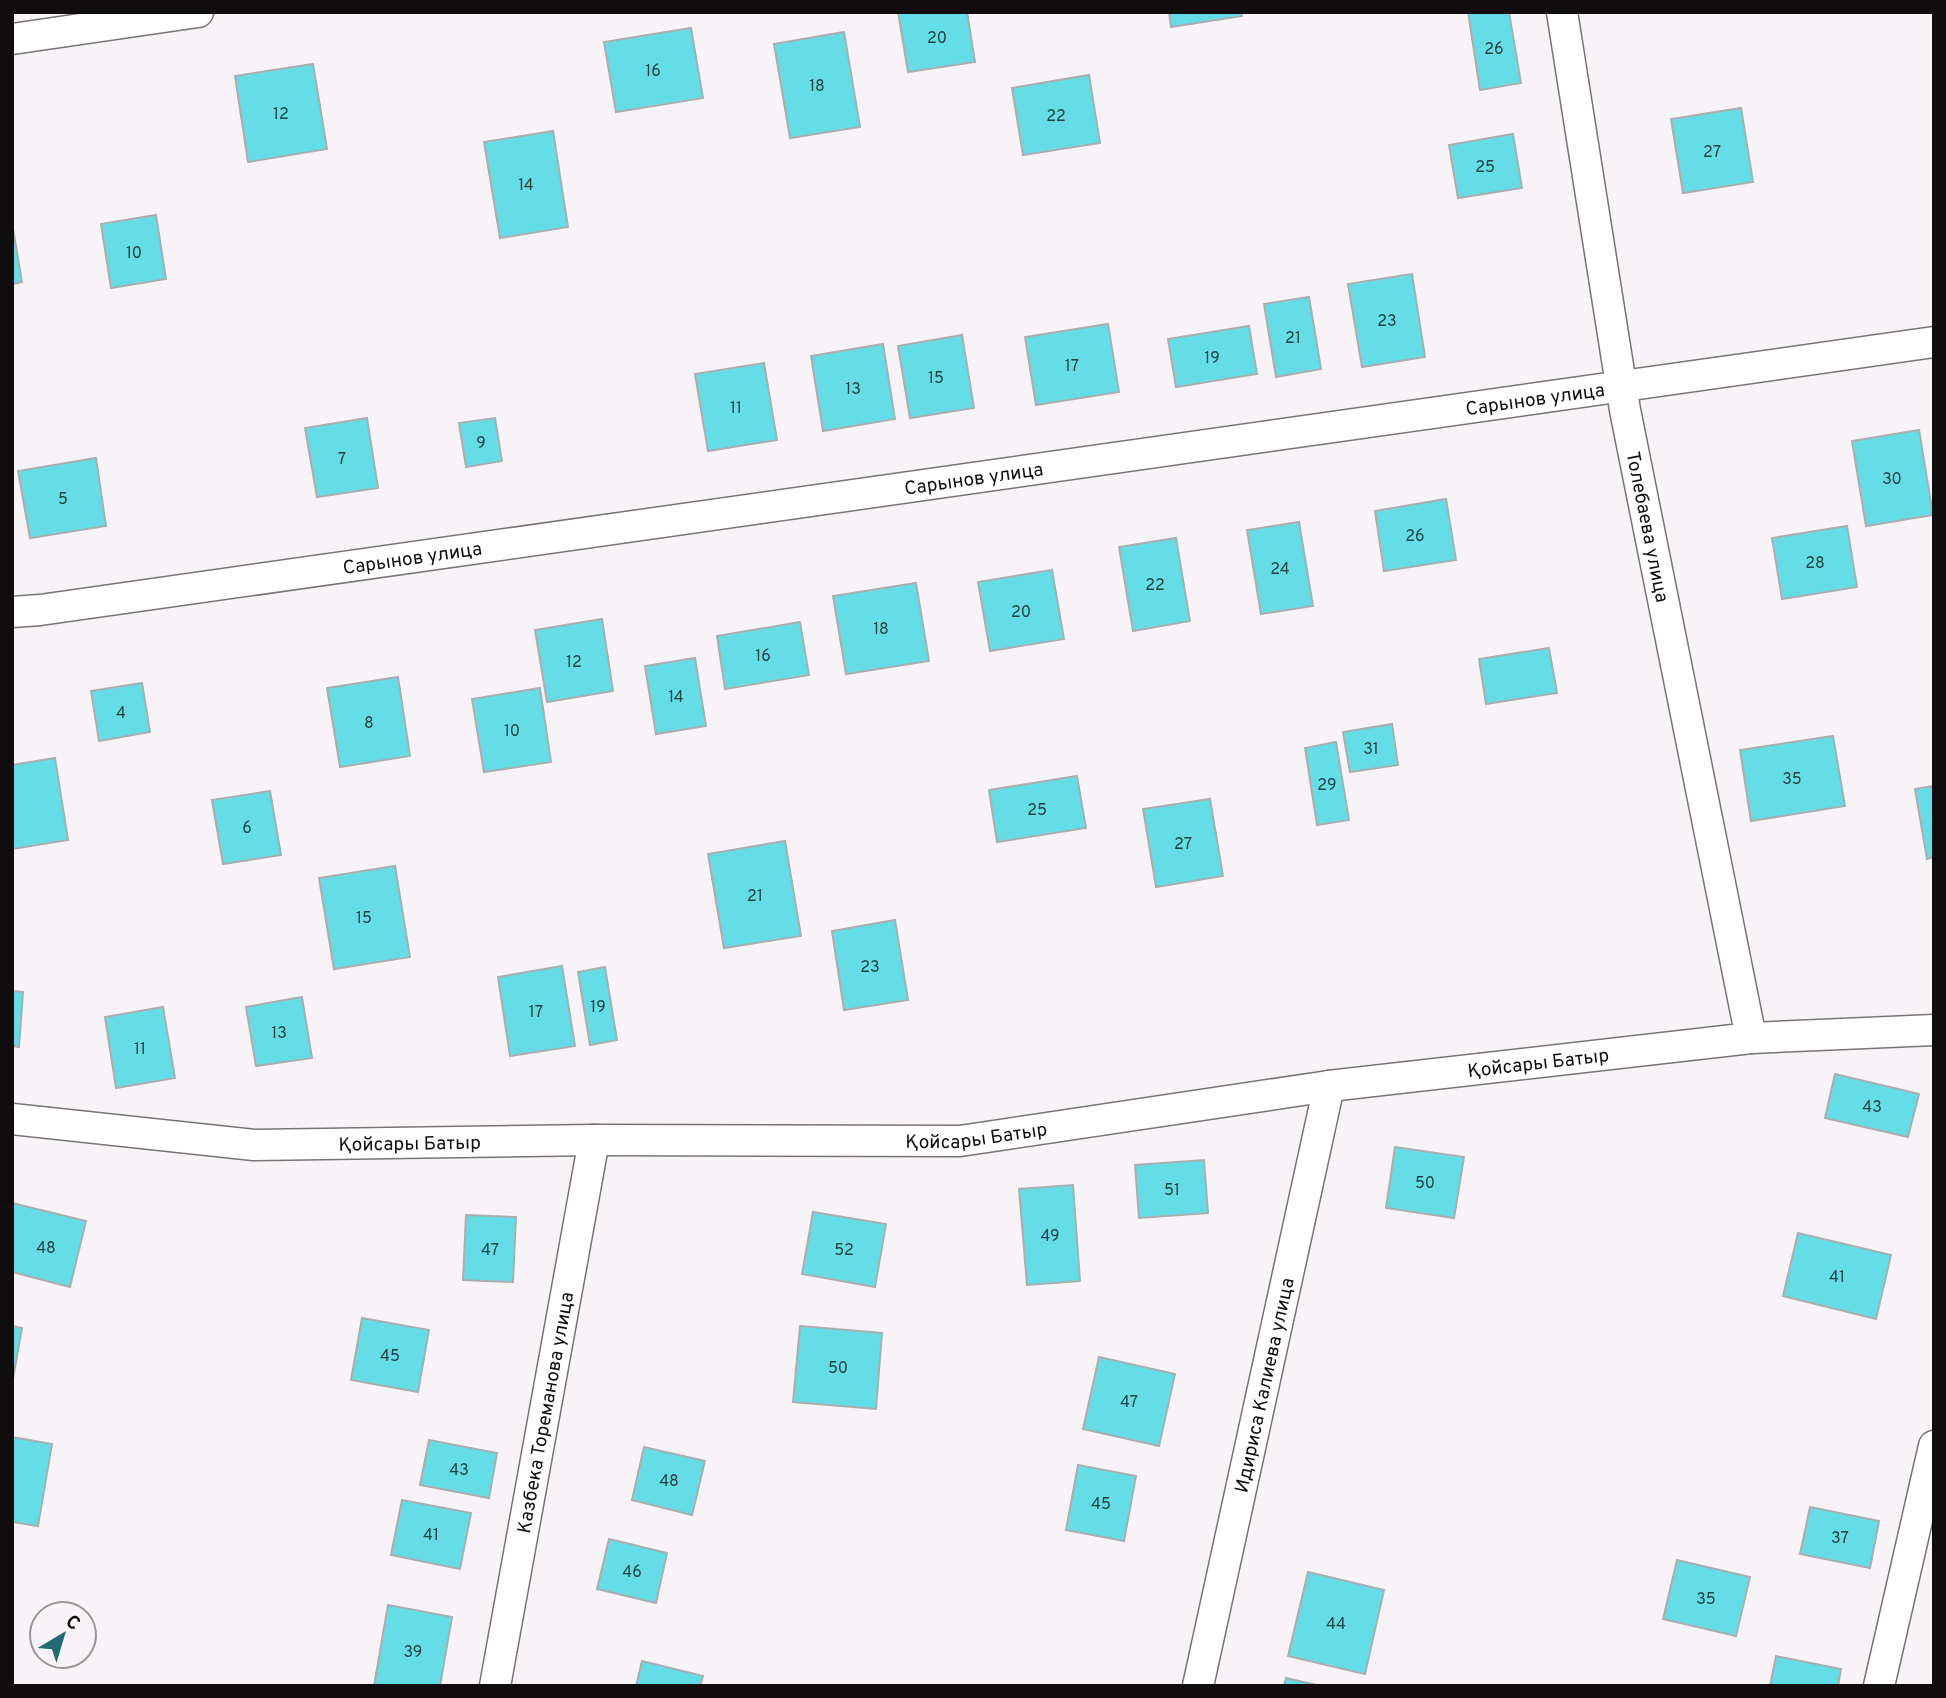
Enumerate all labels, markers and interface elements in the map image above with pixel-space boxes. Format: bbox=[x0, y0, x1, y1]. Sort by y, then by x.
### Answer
house number: 20 bbox=[927, 29, 947, 49]
house number: 26 bbox=[1484, 40, 1504, 60]
house number: 16 bbox=[645, 62, 661, 82]
house number: 18 bbox=[809, 77, 825, 97]
house number: 12 bbox=[273, 105, 289, 125]
house number: 22 bbox=[1046, 107, 1066, 127]
house number: 27 bbox=[1703, 143, 1721, 163]
house number: 25 bbox=[1475, 158, 1495, 178]
house number: 14 bbox=[518, 176, 534, 196]
house number: 10 bbox=[126, 244, 142, 264]
house number: 23 bbox=[1377, 312, 1397, 332]
house number: 21 bbox=[1285, 329, 1301, 349]
house number: 19 bbox=[1204, 349, 1220, 369]
house number: 17 bbox=[1065, 357, 1079, 377]
house number: 15 bbox=[928, 369, 944, 389]
street label: Сарынов улица bbox=[1464, 379, 1606, 422]
house number: 13 bbox=[845, 380, 861, 400]
house number: 11 bbox=[730, 399, 742, 419]
house number: 9 bbox=[476, 434, 486, 454]
house number: 7 bbox=[338, 450, 346, 470]
street label: Толебаева улица bbox=[1620, 450, 1673, 605]
street label: Сарынов улица bbox=[903, 458, 1045, 502]
house number: 30 bbox=[1882, 470, 1902, 490]
house number: 5 bbox=[58, 490, 68, 510]
house number: 26 bbox=[1405, 527, 1425, 547]
street label: Сарынов улица bbox=[341, 538, 484, 581]
house number: 28 bbox=[1805, 554, 1825, 574]
house number: 24 bbox=[1270, 560, 1290, 580]
house number: 22 bbox=[1145, 576, 1165, 596]
house number: 20 bbox=[1011, 603, 1031, 623]
house number: 18 bbox=[873, 620, 889, 640]
house number: 16 bbox=[755, 647, 771, 667]
house number: 12 bbox=[566, 653, 582, 673]
house number: 14 bbox=[668, 688, 684, 708]
house number: 4 bbox=[116, 704, 126, 724]
house number: 8 bbox=[364, 714, 374, 734]
house number: 10 bbox=[504, 722, 520, 742]
house number: 31 bbox=[1363, 740, 1379, 760]
house number: 35 bbox=[1782, 770, 1802, 790]
house number: 29 bbox=[1317, 776, 1337, 796]
house number: 25 bbox=[1027, 801, 1047, 821]
house number: 6 bbox=[242, 819, 252, 839]
house number: 27 bbox=[1174, 835, 1192, 855]
house number: 21 bbox=[747, 887, 763, 907]
house number: 15 bbox=[356, 909, 372, 929]
house number: 23 bbox=[860, 958, 880, 978]
house number: 19 bbox=[590, 998, 606, 1018]
house number: 17 bbox=[529, 1003, 543, 1023]
house number: 13 bbox=[271, 1024, 287, 1044]
house number: 11 bbox=[134, 1040, 146, 1060]
street label: Қойсары Батыр bbox=[1466, 1044, 1610, 1084]
house number: 43 bbox=[1862, 1098, 1882, 1118]
street label: Қойсары Батыр bbox=[905, 1118, 1049, 1155]
street label: Қойсары Батыр bbox=[338, 1132, 481, 1158]
house number: 50 bbox=[1415, 1174, 1435, 1194]
house number: 51 bbox=[1164, 1181, 1180, 1201]
house number: 49 bbox=[1040, 1227, 1060, 1247]
house number: 48 bbox=[36, 1239, 56, 1259]
house number: 47 bbox=[481, 1241, 499, 1261]
house number: 52 bbox=[834, 1241, 854, 1261]
house number: 41 bbox=[1829, 1268, 1845, 1288]
street label: Идириса Калиева улица bbox=[1231, 1276, 1301, 1495]
street label: Казбека Тореманова улица bbox=[513, 1290, 580, 1535]
house number: 45 bbox=[380, 1347, 400, 1367]
house number: 50 bbox=[828, 1359, 848, 1379]
house number: 47 bbox=[1120, 1393, 1138, 1413]
house number: 43 bbox=[449, 1461, 469, 1481]
house number: 48 bbox=[659, 1472, 679, 1492]
house number: 45 bbox=[1091, 1495, 1111, 1515]
house number: 41 bbox=[423, 1526, 439, 1546]
house number: 37 bbox=[1831, 1529, 1849, 1549]
house number: 46 bbox=[622, 1563, 642, 1583]
house number: 35 bbox=[1696, 1590, 1716, 1610]
north arrow bbox=[28, 1600, 98, 1670]
text: С bbox=[60, 1610, 84, 1636]
house number: 44 bbox=[1326, 1615, 1346, 1635]
house number: 39 bbox=[404, 1643, 422, 1663]

